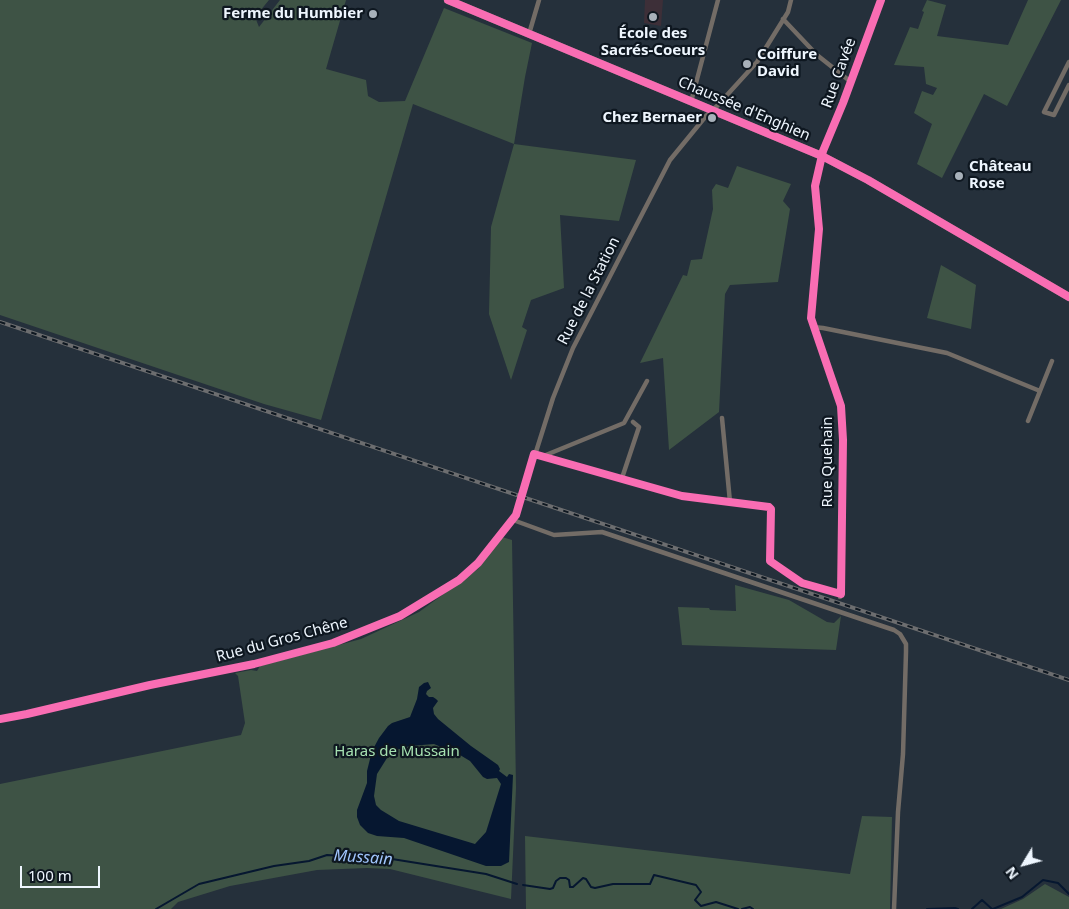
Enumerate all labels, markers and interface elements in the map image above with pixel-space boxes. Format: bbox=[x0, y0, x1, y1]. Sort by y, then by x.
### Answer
place label: Ferme du Humbier bbox=[223, 5, 363, 23]
marker: Ferme du Humbier bbox=[367, 8, 379, 20]
marker: École des Sacrés-Coeurs bbox=[647, 11, 659, 23]
place label: École des Sacrés-Coeurs bbox=[601, 25, 705, 60]
street label: Rue Cavée bbox=[818, 35, 860, 111]
place label: Coiffure David bbox=[757, 46, 817, 81]
marker: Coiffure David bbox=[741, 58, 753, 70]
street label: Chaussée d'Enghien bbox=[675, 73, 813, 145]
place label: Chez Bernaer bbox=[602, 109, 702, 127]
marker: Chez Bernaer bbox=[706, 112, 718, 124]
place label: Château Rose bbox=[969, 158, 1032, 193]
marker: Château Rose bbox=[953, 170, 965, 182]
street label: Rue de la Station bbox=[554, 234, 624, 348]
street label: Rue Quehain bbox=[819, 416, 837, 508]
street label: Rue du Gros Chêne bbox=[214, 614, 350, 666]
park label: Haras de Mussain bbox=[334, 743, 460, 761]
north arrow bbox=[999, 839, 1049, 889]
water label: Mussain bbox=[333, 846, 393, 870]
scale bar bbox=[22, 856, 102, 888]
text: N bbox=[1001, 863, 1023, 884]
text: 100 m bbox=[28, 865, 72, 885]

